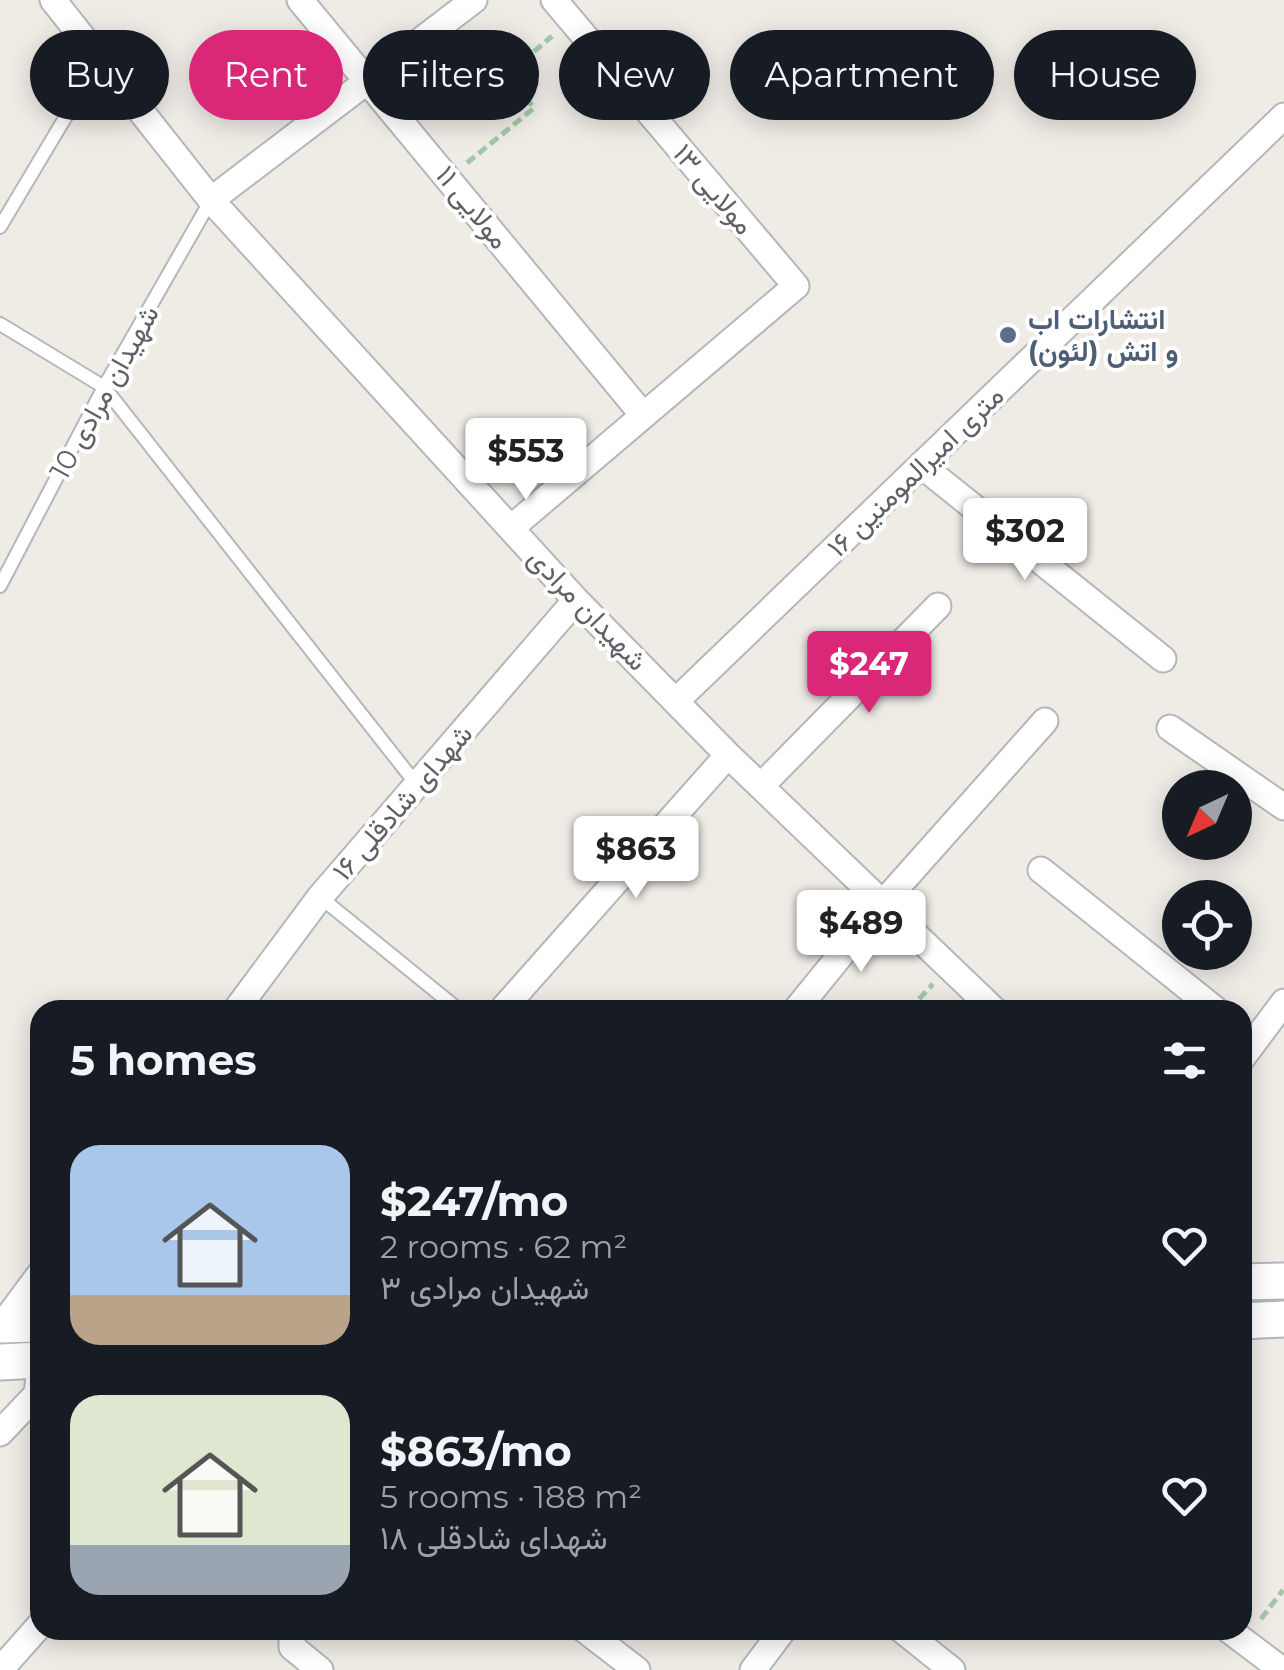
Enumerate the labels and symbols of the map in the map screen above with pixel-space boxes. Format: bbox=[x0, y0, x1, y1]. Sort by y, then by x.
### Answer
street label: مولایی ۱۳ bbox=[666, 137, 762, 242]
street label: مولایی ۱۱ bbox=[428, 158, 517, 256]
street label: شهیدان مرادی 10 bbox=[42, 299, 167, 485]
place label: انتشارات اب و اتش (لئون) bbox=[1028, 302, 1179, 369]
marker: انتشارات اب و اتش (لئون) bbox=[997, 324, 1019, 346]
street label: ۱۶ متری امیرالمومنین bbox=[820, 378, 1011, 565]
pin: $553 bbox=[467, 418, 585, 503]
pin: $302 bbox=[966, 498, 1084, 583]
street label: شهیدان مرادی bbox=[520, 541, 655, 678]
pin: $247 bbox=[810, 631, 928, 716]
street label: شهدای شادقلی ۱۶ bbox=[325, 717, 480, 888]
north arrow bbox=[1162, 770, 1252, 860]
pin: $863 bbox=[577, 816, 695, 901]
pin: $489 bbox=[802, 890, 920, 975]

